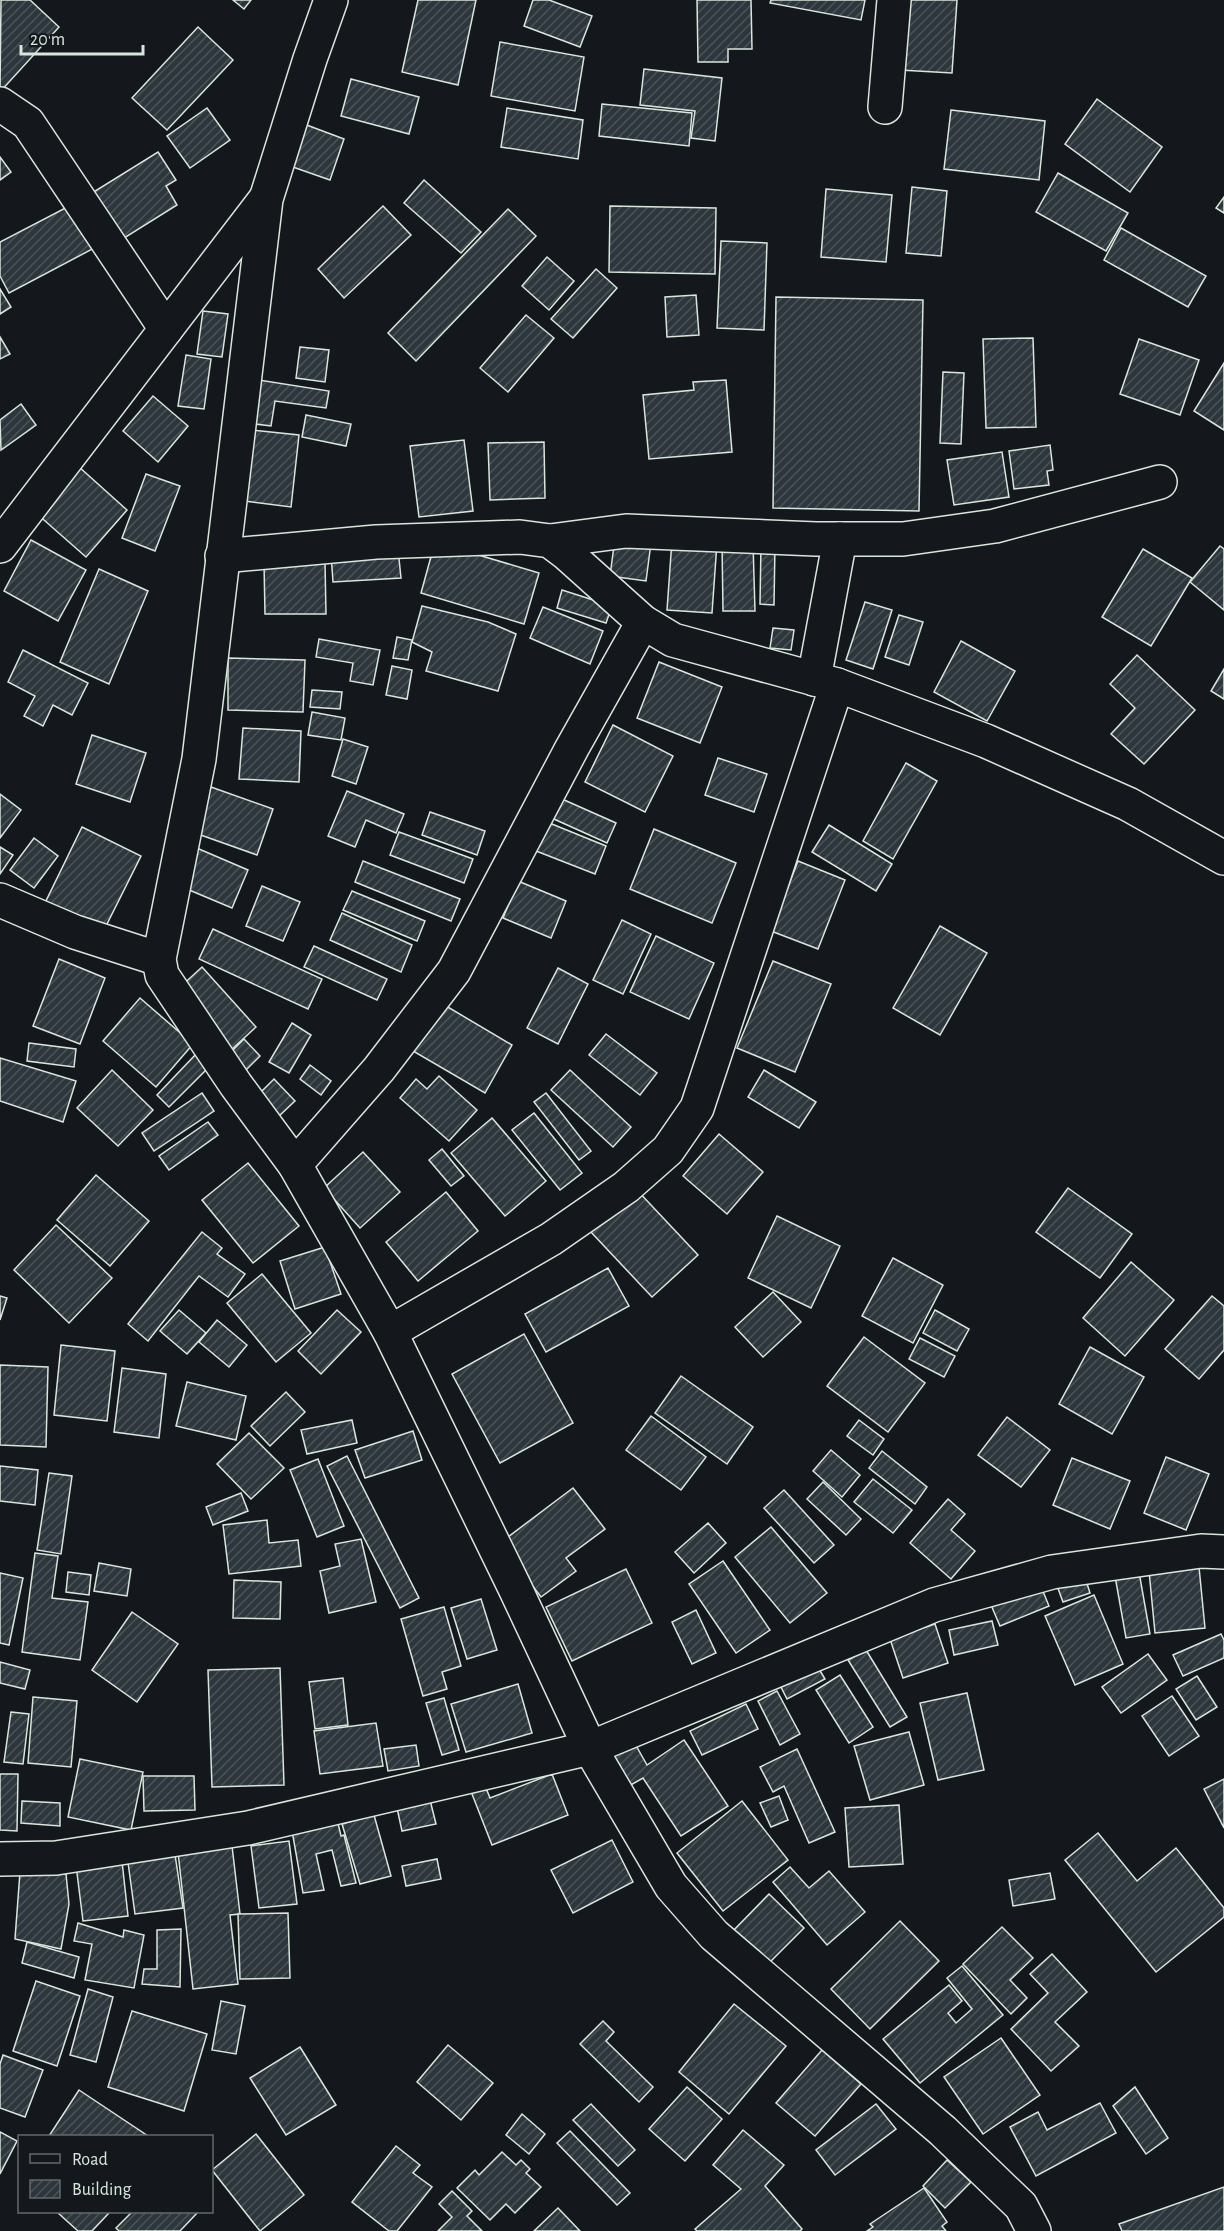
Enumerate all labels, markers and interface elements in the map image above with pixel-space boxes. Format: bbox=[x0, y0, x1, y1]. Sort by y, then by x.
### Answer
scale bar bbox=[21, 18, 142, 56]
text: 20 m bbox=[30, 31, 65, 49]
legend bbox=[18, 2135, 213, 2213]
text: Road bbox=[72, 2151, 108, 2169]
text: Building bbox=[72, 2181, 132, 2199]

